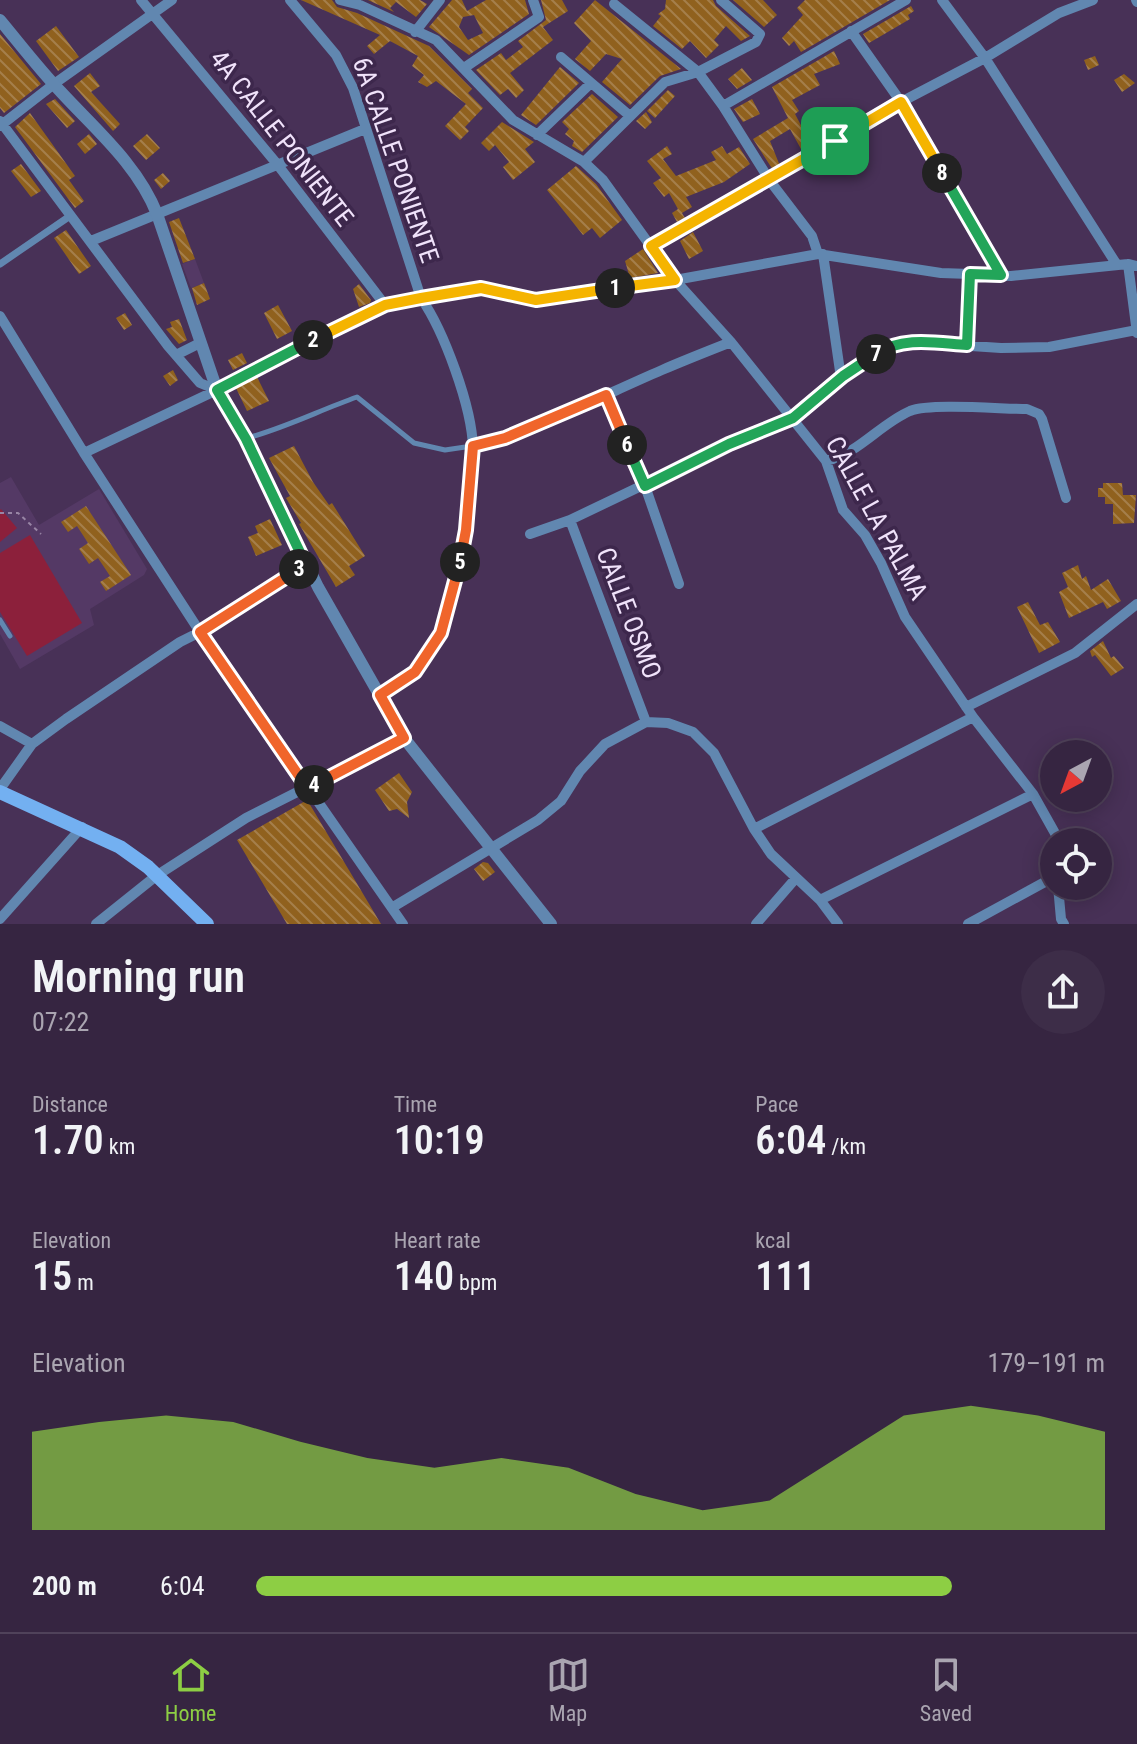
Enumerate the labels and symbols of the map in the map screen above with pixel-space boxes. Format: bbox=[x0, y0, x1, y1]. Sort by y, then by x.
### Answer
street label: 4A CALLE PONIENTE bbox=[204, 44, 360, 232]
street label: 6A CALLE PONIENTE bbox=[347, 54, 445, 266]
pin bbox=[801, 107, 869, 175]
pin: 8 bbox=[922, 153, 962, 193]
pin: 1 bbox=[595, 268, 635, 308]
pin: 2 bbox=[293, 320, 333, 360]
pin: 7 bbox=[856, 334, 896, 374]
pin: 6 bbox=[607, 425, 647, 465]
street label: CALLE LA PALMA bbox=[820, 431, 934, 605]
pin: 5 bbox=[440, 542, 480, 582]
street label: CALLE OSMO bbox=[590, 543, 668, 683]
pin: 3 bbox=[279, 549, 319, 589]
north arrow bbox=[1040, 740, 1112, 812]
pin: 4 bbox=[294, 765, 334, 805]

